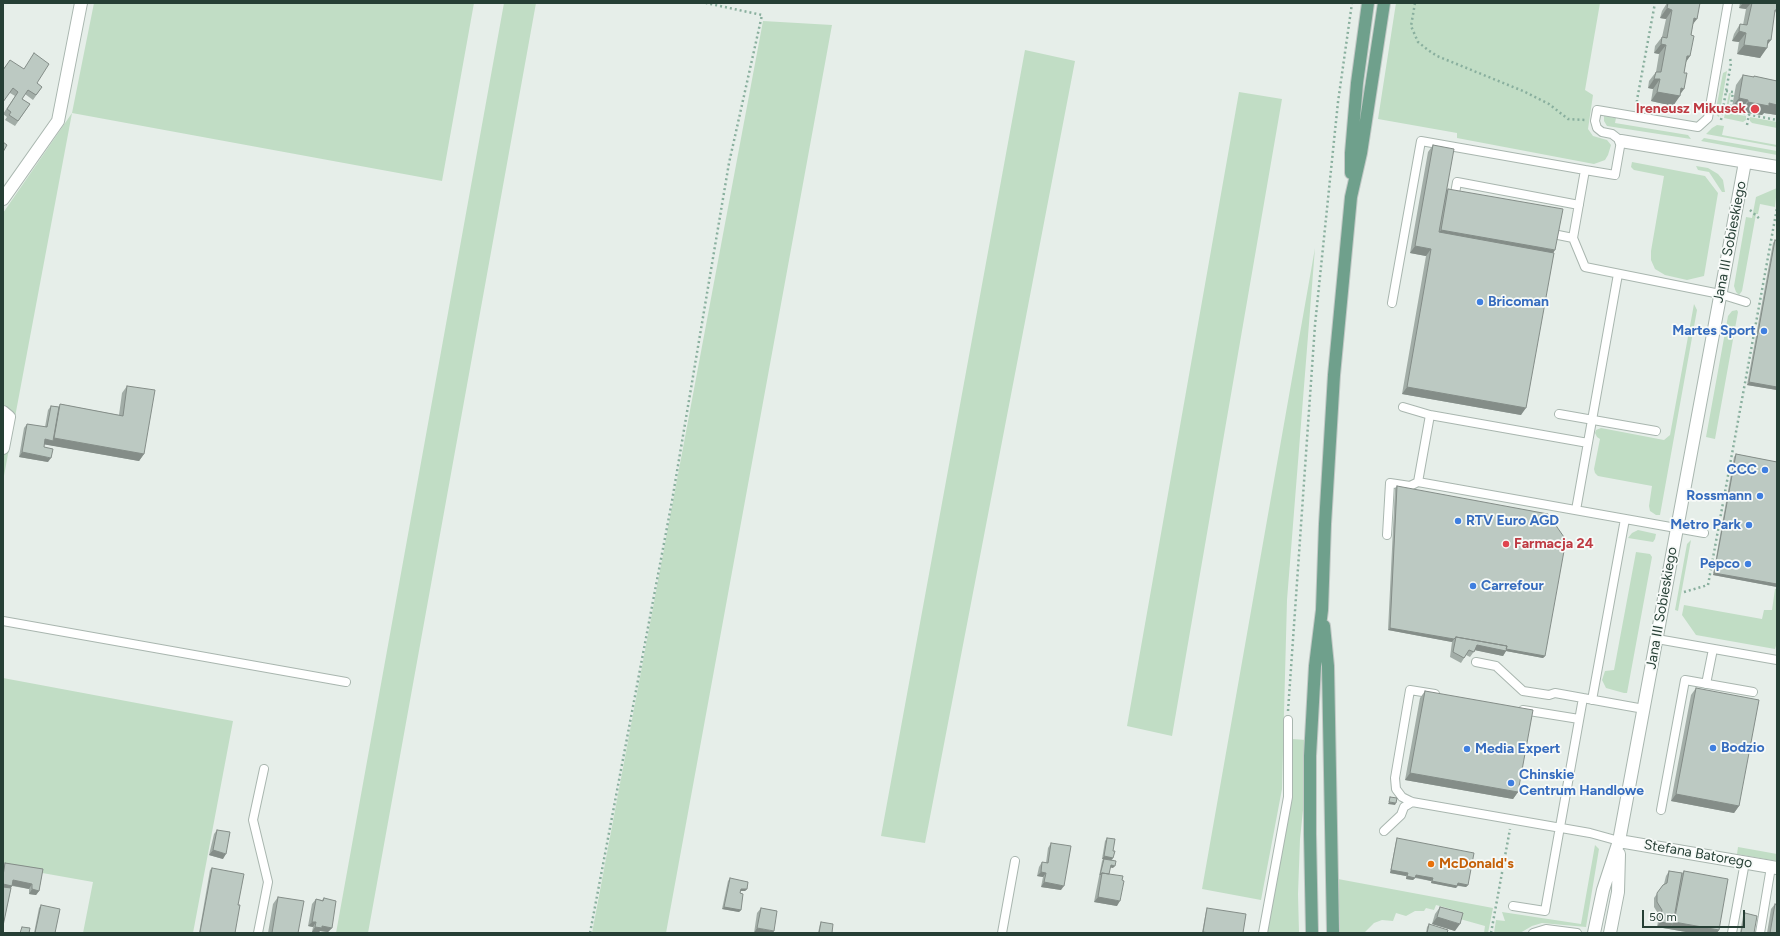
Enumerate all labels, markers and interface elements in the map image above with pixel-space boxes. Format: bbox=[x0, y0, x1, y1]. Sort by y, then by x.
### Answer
place label: Ireneusz Mikusek bbox=[1636, 101, 1746, 117]
marker: Ireneusz Mikusek bbox=[1749, 103, 1761, 115]
street label: Jana III Sobieskiego bbox=[1710, 180, 1750, 304]
place label: Bricoman bbox=[1488, 294, 1549, 310]
marker: Bricoman bbox=[1475, 297, 1485, 307]
place label: Martes Sport bbox=[1672, 323, 1756, 339]
marker: Martes Sport bbox=[1759, 326, 1769, 336]
place label: CCC bbox=[1727, 462, 1757, 478]
marker: CCC bbox=[1760, 465, 1770, 475]
place label: Rossmann bbox=[1686, 488, 1752, 504]
marker: Rossmann bbox=[1755, 491, 1765, 501]
place label: RTV Euro AGD bbox=[1466, 513, 1559, 529]
marker: RTV Euro AGD bbox=[1453, 516, 1463, 526]
place label: Metro Park bbox=[1670, 517, 1741, 533]
marker: Metro Park bbox=[1744, 520, 1754, 530]
place label: Farmacja 24 bbox=[1514, 536, 1594, 552]
marker: Farmacja 24 bbox=[1501, 539, 1511, 549]
street label: Jana III Sobieskiego bbox=[1643, 546, 1681, 670]
place label: Pepco bbox=[1700, 556, 1740, 572]
marker: Pepco bbox=[1743, 559, 1753, 569]
place label: Carrefour bbox=[1481, 578, 1544, 594]
marker: Carrefour bbox=[1468, 581, 1478, 591]
place label: Bodzio bbox=[1721, 740, 1765, 756]
place label: Media Expert bbox=[1475, 741, 1560, 757]
marker: Bodzio bbox=[1708, 743, 1718, 753]
marker: Media Expert bbox=[1462, 744, 1472, 754]
place label: Chinskie Centrum Handlowe bbox=[1519, 767, 1644, 800]
marker: Chinskie Centrum Handlowe bbox=[1506, 778, 1516, 788]
street label: Stefana Batorego bbox=[1642, 836, 1754, 872]
place label: McDonald's bbox=[1439, 856, 1514, 872]
marker: McDonald's bbox=[1426, 859, 1436, 869]
scale bar bbox=[1644, 902, 1747, 928]
text: 50 m bbox=[1649, 910, 1677, 924]

